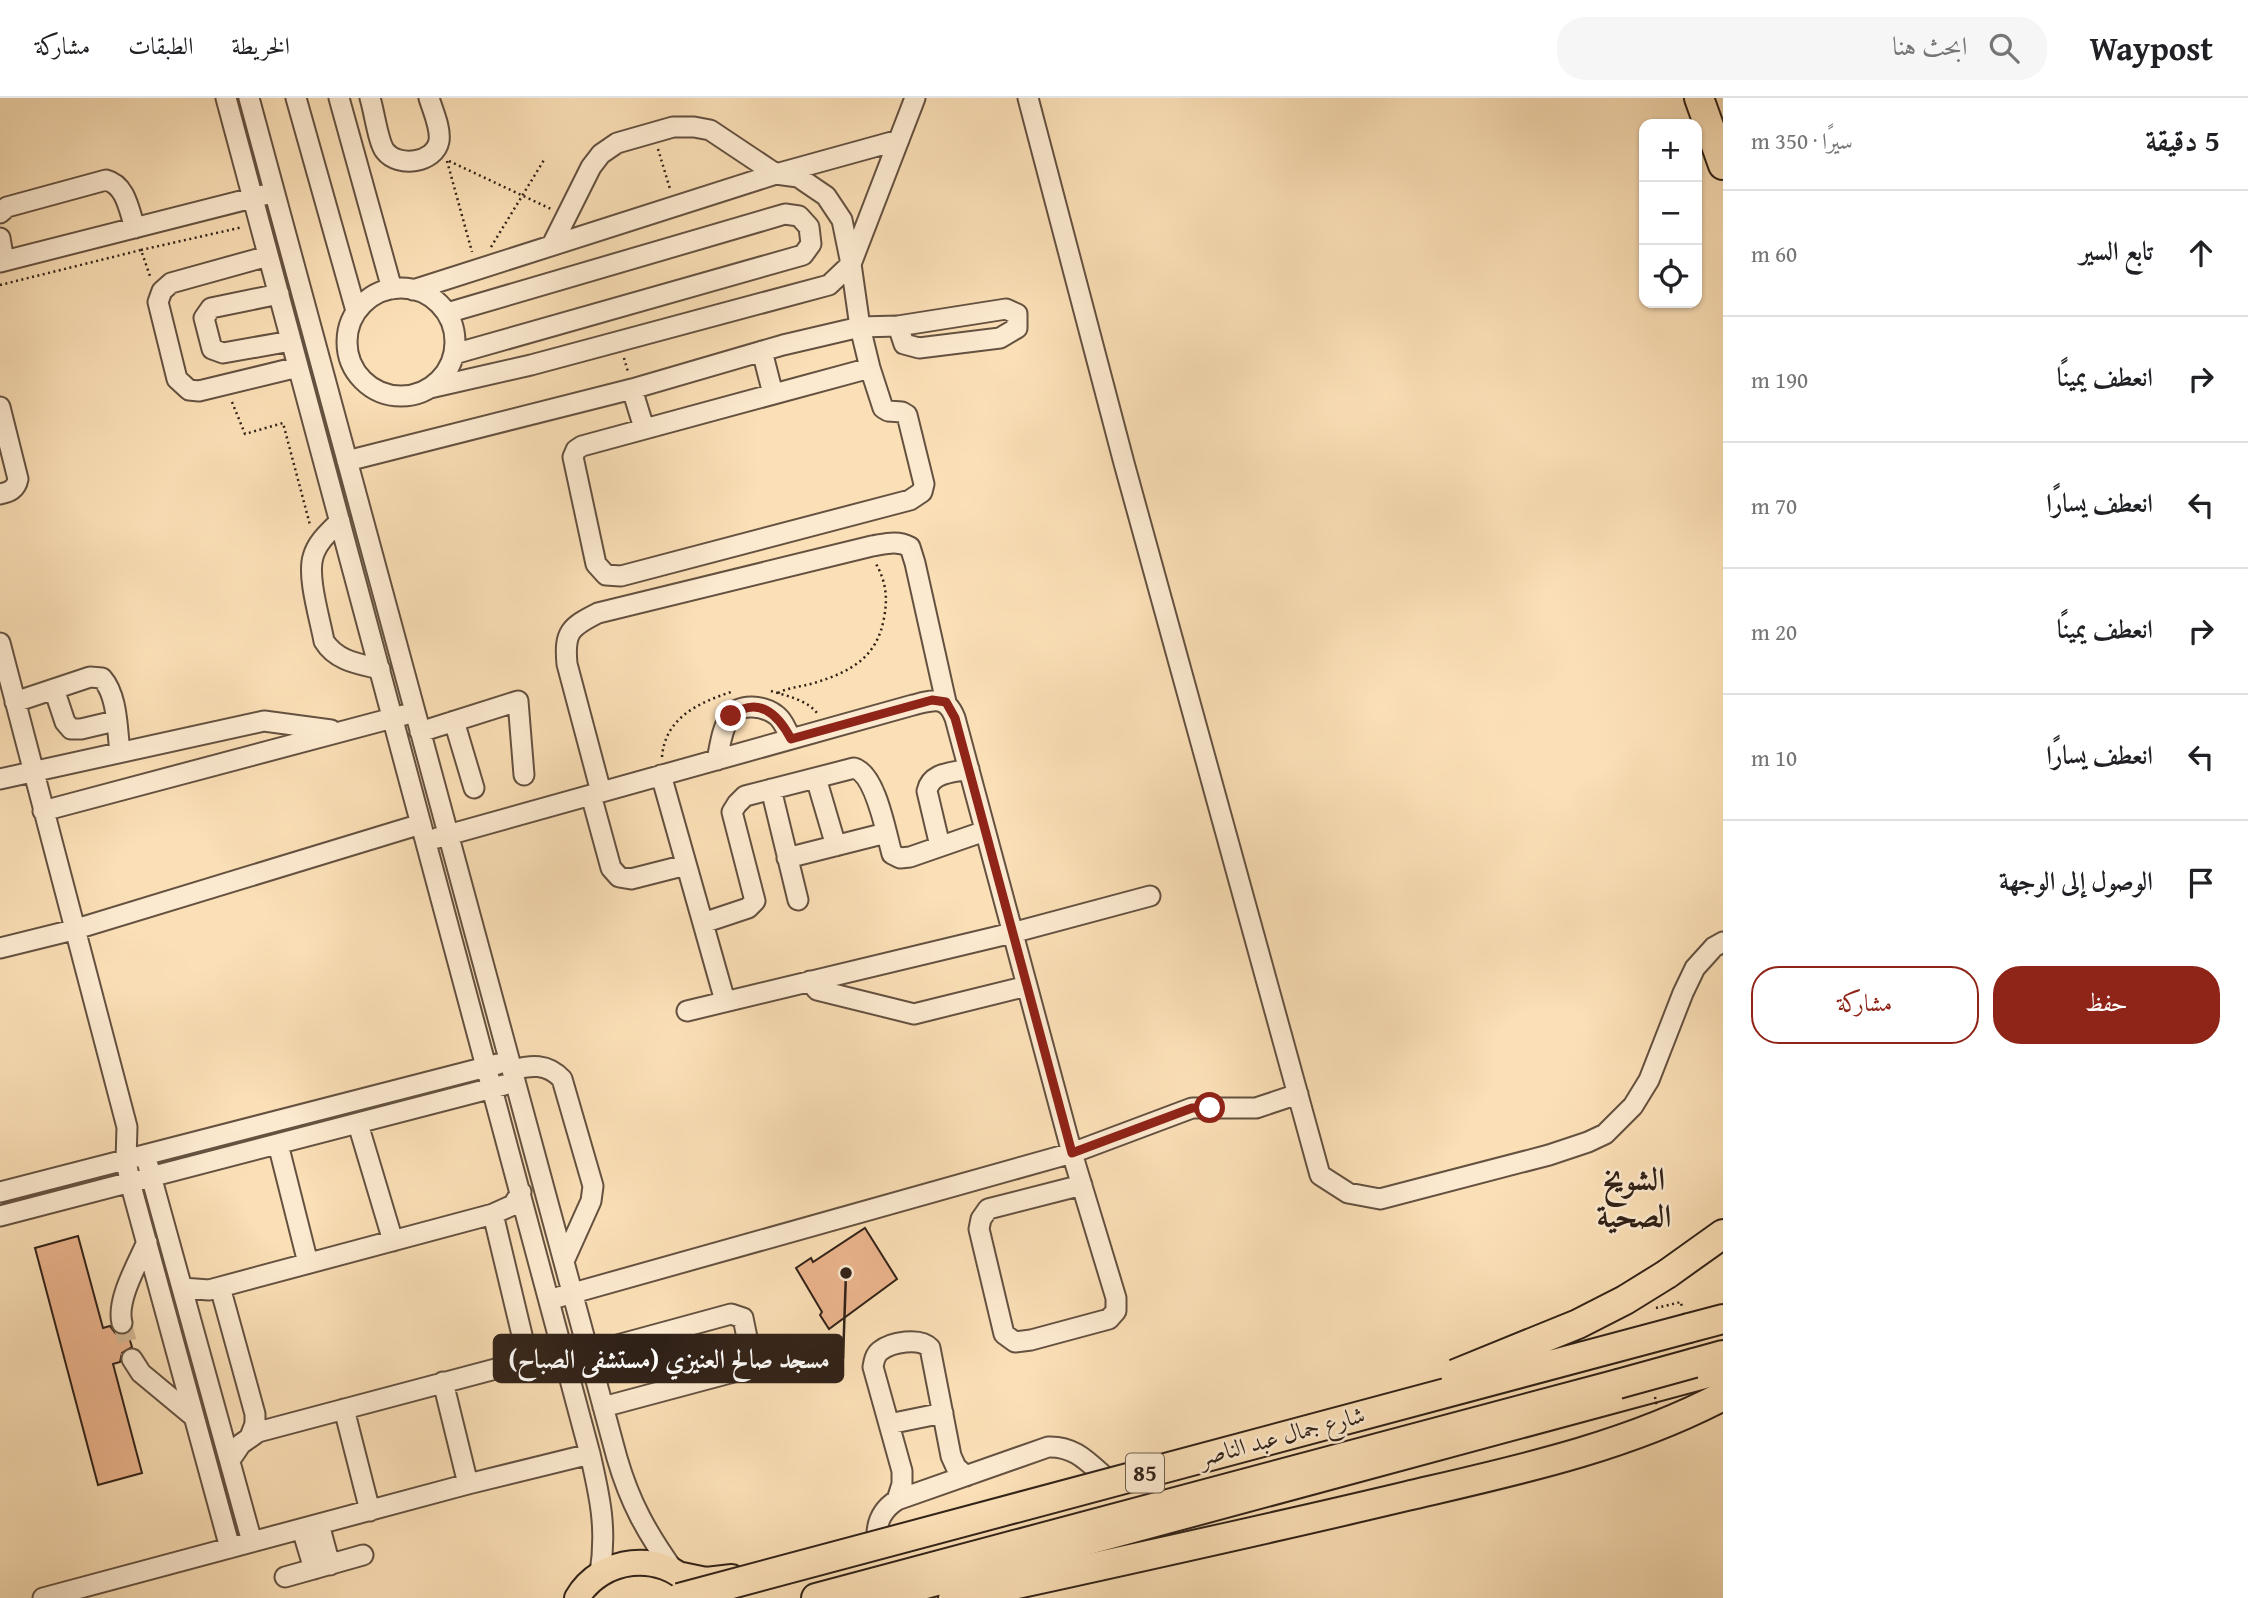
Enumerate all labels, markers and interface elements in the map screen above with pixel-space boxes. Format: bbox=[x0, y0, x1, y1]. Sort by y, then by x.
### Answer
search box bbox=[1557, 17, 2047, 80]
text: Waypost bbox=[2089, 24, 2213, 72]
text: ابحث هنا bbox=[1892, 26, 1967, 65]
text: مشاركة bbox=[35, 28, 90, 63]
text: الطبقات bbox=[128, 28, 194, 63]
text: الخريطة bbox=[232, 28, 290, 63]
icon: search bbox=[1985, 29, 2023, 67]
text: 5 دقيقة bbox=[2145, 118, 2220, 162]
map controls bbox=[1639, 119, 1702, 308]
button: + bbox=[1639, 119, 1702, 182]
text: سيرًا · 350 m bbox=[1751, 124, 1853, 157]
button: − bbox=[1639, 182, 1702, 245]
text: تابع السير bbox=[2079, 231, 2153, 270]
icon: ahead bbox=[2182, 234, 2220, 272]
text: 60 m bbox=[1751, 237, 1797, 270]
button: locate bbox=[1639, 245, 1702, 308]
text: انعطف يمينًا bbox=[2057, 357, 2153, 396]
icon: right bbox=[2182, 360, 2220, 398]
text: 190 m bbox=[1751, 363, 1808, 396]
text: انعطف يسارًا bbox=[2046, 483, 2153, 522]
icon: left bbox=[2182, 486, 2220, 524]
text: 70 m bbox=[1751, 489, 1797, 522]
text: انعطف يمينًا bbox=[2057, 609, 2153, 648]
icon: right bbox=[2182, 612, 2220, 650]
text: 20 m bbox=[1751, 615, 1797, 648]
route end bbox=[715, 700, 746, 731]
text: انعطف يسارًا bbox=[2046, 735, 2153, 774]
icon: left bbox=[2182, 738, 2220, 776]
text: 10 m bbox=[1751, 741, 1797, 774]
text: الوصول إلى الوجهة bbox=[1999, 861, 2153, 900]
icon: arrive bbox=[2182, 864, 2220, 902]
button: مشاركة bbox=[1751, 966, 1979, 1044]
button: حفظ bbox=[1993, 966, 2220, 1044]
route start bbox=[1194, 1092, 1225, 1123]
district label: الشويخ الصحية bbox=[1596, 1155, 1672, 1239]
callout: مسجد صالح العنيزي (مستشفى الصباح) bbox=[494, 1335, 843, 1382]
text: مسجد صالح العنيزي (مستشفى الصباح) bbox=[508, 1339, 830, 1382]
street label: شارع جمال عبد الناصر bbox=[1192, 1397, 1369, 1478]
road number: 85 bbox=[1126, 1454, 1164, 1492]

